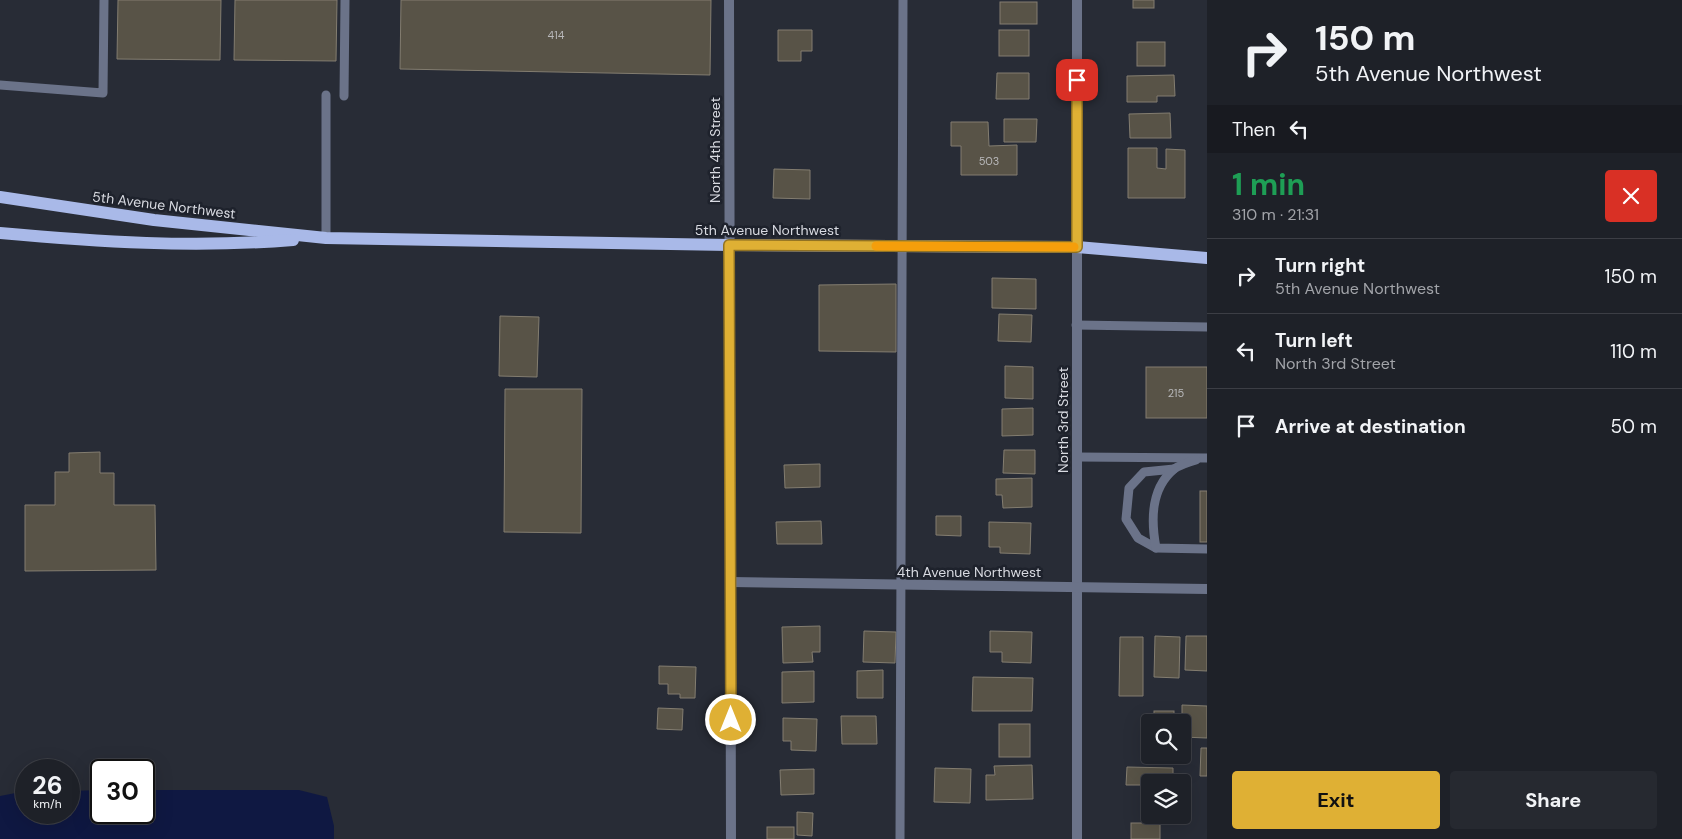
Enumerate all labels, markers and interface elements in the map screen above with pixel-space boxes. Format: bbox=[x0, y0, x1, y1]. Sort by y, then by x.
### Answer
text: 150 m bbox=[1315, 15, 1415, 61]
icon: right bbox=[1232, 20, 1297, 85]
house number: 414 bbox=[548, 28, 565, 42]
pin bbox=[1056, 59, 1098, 101]
text: 5th Avenue Northwest bbox=[1315, 59, 1542, 88]
icon: arrive bbox=[1063, 66, 1091, 94]
street label: North 4th Street bbox=[706, 97, 724, 203]
icon: left bbox=[1285, 115, 1313, 143]
text: Then bbox=[1232, 117, 1275, 142]
house number: 503 bbox=[979, 154, 999, 168]
text: 1 min bbox=[1232, 165, 1305, 204]
button: close bbox=[1605, 170, 1657, 222]
street label: 5th Avenue Northwest bbox=[91, 187, 237, 223]
text: 310 m · 21:31 bbox=[1232, 204, 1319, 225]
street label: 5th Avenue Northwest bbox=[695, 221, 839, 239]
text: Turn right bbox=[1275, 253, 1365, 278]
icon: right bbox=[1232, 262, 1260, 290]
text: 150 m bbox=[1605, 264, 1657, 289]
text: 5th Avenue Northwest bbox=[1275, 278, 1440, 299]
text: Turn left bbox=[1275, 328, 1353, 353]
icon: left bbox=[1232, 337, 1260, 365]
text: 110 m bbox=[1610, 339, 1657, 364]
text: North 3rd Street bbox=[1275, 353, 1396, 374]
street label: North 3rd Street bbox=[1054, 367, 1072, 473]
house number: 215 bbox=[1168, 386, 1185, 400]
icon: arrive bbox=[1232, 412, 1260, 440]
text: Arrive at destination bbox=[1275, 414, 1466, 439]
text: 50 m bbox=[1610, 414, 1657, 439]
street label: 4th Avenue Northwest bbox=[897, 563, 1041, 581]
position arrow bbox=[704, 693, 756, 745]
map controls bbox=[1141, 714, 1191, 824]
button: search bbox=[1141, 714, 1191, 764]
speed limit sign: 30 bbox=[90, 759, 155, 824]
text: 26 bbox=[32, 769, 63, 802]
button: Exit bbox=[1232, 771, 1440, 829]
button: Share bbox=[1450, 771, 1657, 829]
button: layers bbox=[1141, 774, 1191, 824]
text: km/h bbox=[33, 796, 62, 812]

